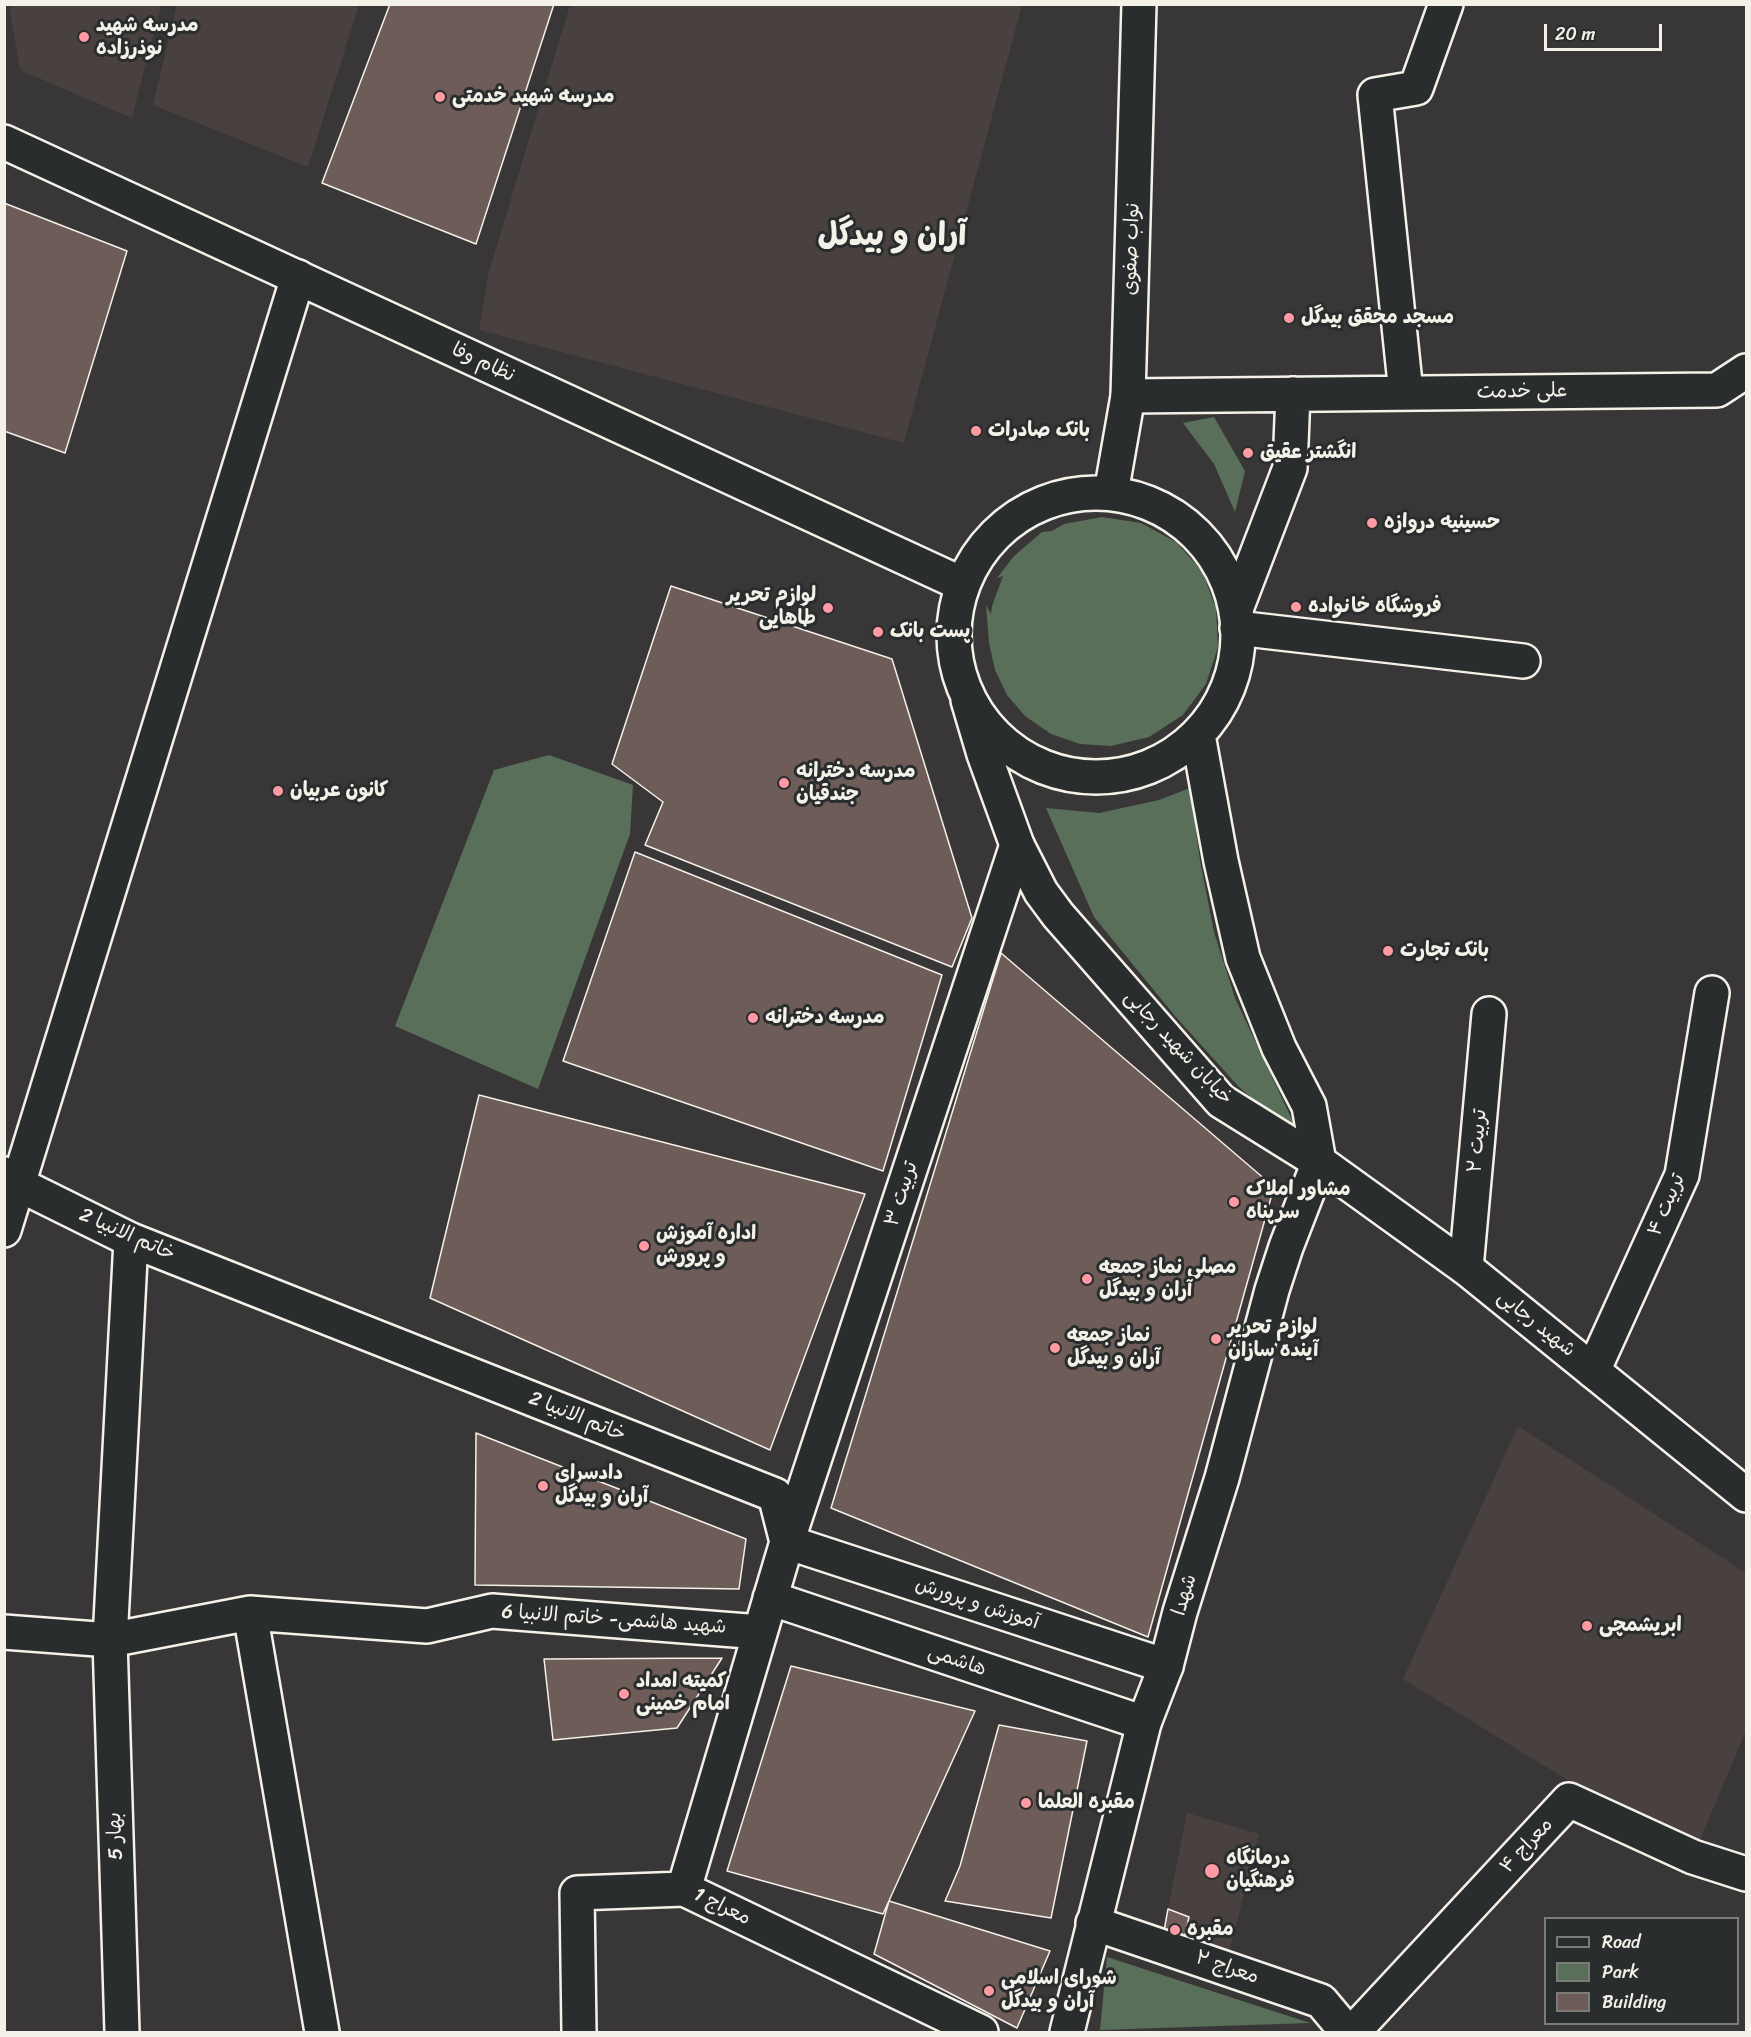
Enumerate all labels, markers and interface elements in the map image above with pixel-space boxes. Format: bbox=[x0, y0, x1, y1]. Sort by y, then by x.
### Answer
scale bar bbox=[1547, 12, 1666, 50]
place label: مدرسه شهید نوذرزاده bbox=[96, 14, 199, 61]
text: 20 m bbox=[1555, 18, 1595, 50]
marker: مدرسه شهید نوذرزاده bbox=[77, 30, 91, 44]
place label: مدرسه شهید خدمتی bbox=[452, 85, 614, 109]
marker: مدرسه شهید خدمتی bbox=[433, 90, 447, 104]
street label: نواب صفوی bbox=[1118, 202, 1146, 296]
district label: آران و بیدگل bbox=[817, 218, 967, 256]
place label: مسجد محقق بیدگل bbox=[1301, 306, 1454, 330]
marker: مسجد محقق بیدگل bbox=[1282, 311, 1296, 325]
street label: نظام وفا bbox=[448, 338, 518, 388]
street label: علی خدمت bbox=[1476, 379, 1568, 405]
place label: بانک صادرات bbox=[988, 419, 1090, 443]
marker: بانک صادرات bbox=[969, 424, 983, 438]
place label: انگشتر عقیق bbox=[1260, 441, 1356, 465]
marker: انگشتر عقیق bbox=[1241, 446, 1255, 460]
place label: حسینیه دروازه bbox=[1384, 511, 1500, 535]
marker: حسینیه دروازه bbox=[1365, 516, 1379, 530]
place label: لوازم تحریر طاهایی bbox=[727, 584, 816, 631]
place label: فروشگاه خانواده bbox=[1308, 595, 1442, 619]
marker: فروشگاه خانواده bbox=[1289, 600, 1303, 614]
marker: لوازم تحریر طاهایی bbox=[821, 601, 835, 615]
place label: پست بانک bbox=[890, 620, 970, 644]
marker: پست بانک bbox=[871, 625, 885, 639]
place label: مدرسه دخترانه جندقیان bbox=[796, 760, 916, 807]
marker: مدرسه دخترانه جندقیان bbox=[777, 776, 791, 790]
place label: کانون عربیان bbox=[290, 779, 388, 803]
marker: کانون عربیان bbox=[271, 784, 285, 798]
place label: بانک تجارت bbox=[1400, 939, 1489, 963]
marker: بانک تجارت bbox=[1381, 944, 1395, 958]
street label: خیابان شهید رجایی bbox=[1119, 986, 1237, 1110]
place label: مدرسه دخترانه bbox=[765, 1006, 885, 1030]
marker: مدرسه دخترانه bbox=[746, 1011, 760, 1025]
street label: تربیت ۲ bbox=[1463, 1108, 1493, 1174]
street label: تربیت ۳ bbox=[880, 1158, 924, 1230]
street label: تربیت ۴ bbox=[1643, 1170, 1691, 1240]
place label: مشاور املاک سرپناه bbox=[1246, 1178, 1351, 1225]
marker: مشاور املاک سرپناه bbox=[1227, 1195, 1241, 1209]
street label: خاتم الانبیا 2 bbox=[75, 1203, 179, 1267]
place label: اداره آموزش و پرورش bbox=[656, 1222, 756, 1269]
marker: اداره آموزش و پرورش bbox=[637, 1239, 651, 1253]
place label: مصلی نماز جمعه آران و بیدگل bbox=[1099, 1256, 1236, 1303]
marker: مصلی نماز جمعه آران و بیدگل bbox=[1080, 1272, 1094, 1286]
street label: شهید رجایی bbox=[1492, 1285, 1580, 1363]
place label: لوازم تحریر آینده سازان bbox=[1228, 1316, 1318, 1363]
place label: نماز جمعه آران و بیدگل bbox=[1067, 1324, 1160, 1371]
marker: لوازم تحریر آینده سازان bbox=[1209, 1332, 1223, 1346]
marker: نماز جمعه آران و بیدگل bbox=[1048, 1341, 1062, 1355]
street label: خاتم الانبیا 2 bbox=[525, 1387, 629, 1447]
place label: دادسرای آران و بیدگل bbox=[555, 1462, 648, 1509]
marker: دادسرای آران و بیدگل bbox=[536, 1479, 550, 1493]
street label: شهدا bbox=[1167, 1571, 1203, 1619]
street label: آموزش و پرورش bbox=[912, 1573, 1042, 1635]
street label: شهید هاشمی- خاتم الانبیا 6 bbox=[501, 1600, 727, 1640]
place label: ابریشمچی bbox=[1599, 1614, 1682, 1638]
marker: ابریشمچی bbox=[1580, 1619, 1594, 1633]
street label: هاشمی bbox=[925, 1640, 989, 1682]
place label: کمیته امداد امام خمینی bbox=[636, 1670, 730, 1717]
marker: کمیته امداد امام خمینی bbox=[617, 1687, 631, 1701]
place label: مقبره العلما bbox=[1038, 1791, 1135, 1815]
marker: مقبره العلما bbox=[1019, 1796, 1033, 1810]
street label: بهار 5 bbox=[103, 1812, 129, 1860]
street label: معراج ۴ bbox=[1495, 1813, 1559, 1879]
place label: درمانگاه فرهنگیان bbox=[1226, 1847, 1295, 1894]
marker: درمانگاه فرهنگیان bbox=[1203, 1862, 1221, 1880]
street label: معراج 1 bbox=[689, 1883, 755, 1931]
legend bbox=[1544, 1917, 1739, 2025]
place label: مقبره bbox=[1187, 1918, 1234, 1942]
marker: مقبره bbox=[1168, 1923, 1182, 1937]
text: Road bbox=[1602, 1926, 1641, 1958]
street label: معراج ۲ bbox=[1192, 1946, 1262, 1990]
text: Park bbox=[1602, 1956, 1639, 1988]
place label: شورای اسلامی آران و بیدگل bbox=[1001, 1967, 1117, 2014]
marker: شورای اسلامی آران و بیدگل bbox=[982, 1984, 996, 1998]
text: Building bbox=[1602, 1986, 1666, 2018]

